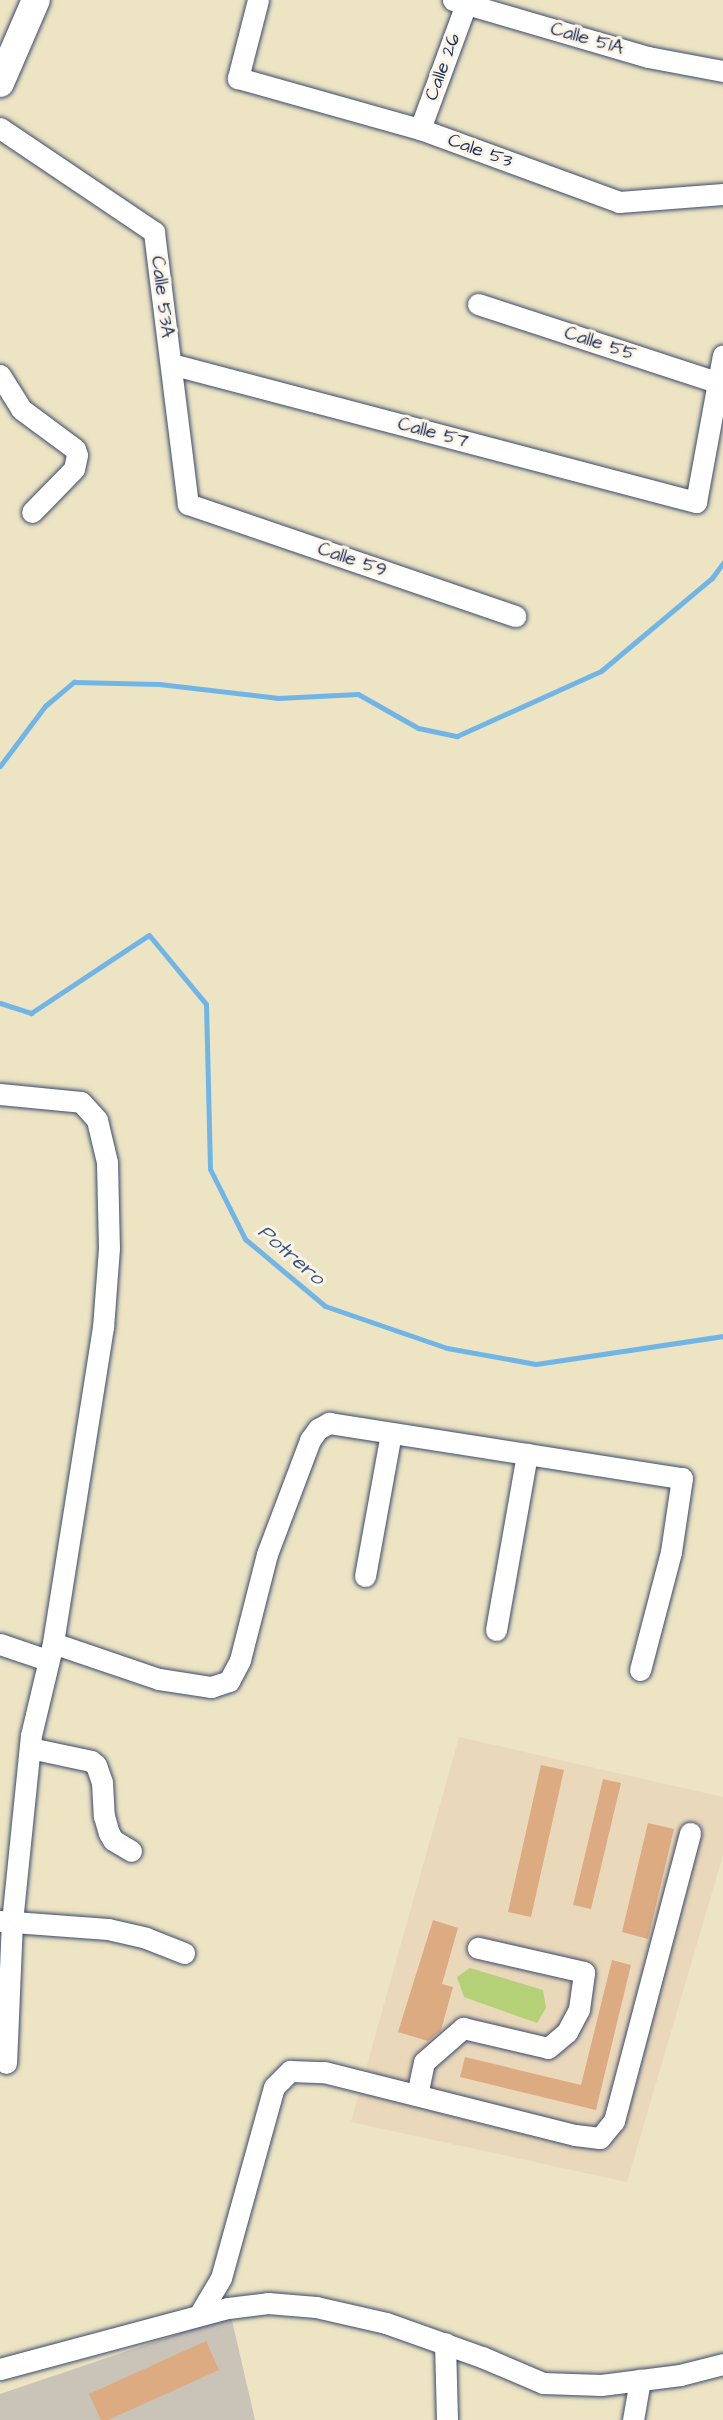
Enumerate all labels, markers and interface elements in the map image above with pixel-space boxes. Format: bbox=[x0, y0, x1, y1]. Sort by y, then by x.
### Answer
street label: Calle 51A bbox=[548, 18, 626, 60]
street label: Calle 26 bbox=[420, 30, 466, 104]
street label: Cale 53 bbox=[445, 129, 515, 173]
street label: Calle 53A bbox=[146, 255, 178, 339]
street label: Calle 55 bbox=[561, 322, 639, 366]
street label: Calle 57 bbox=[395, 413, 471, 453]
street label: Calle 59 bbox=[315, 538, 389, 582]
water label: Potrero bbox=[253, 1219, 329, 1291]

